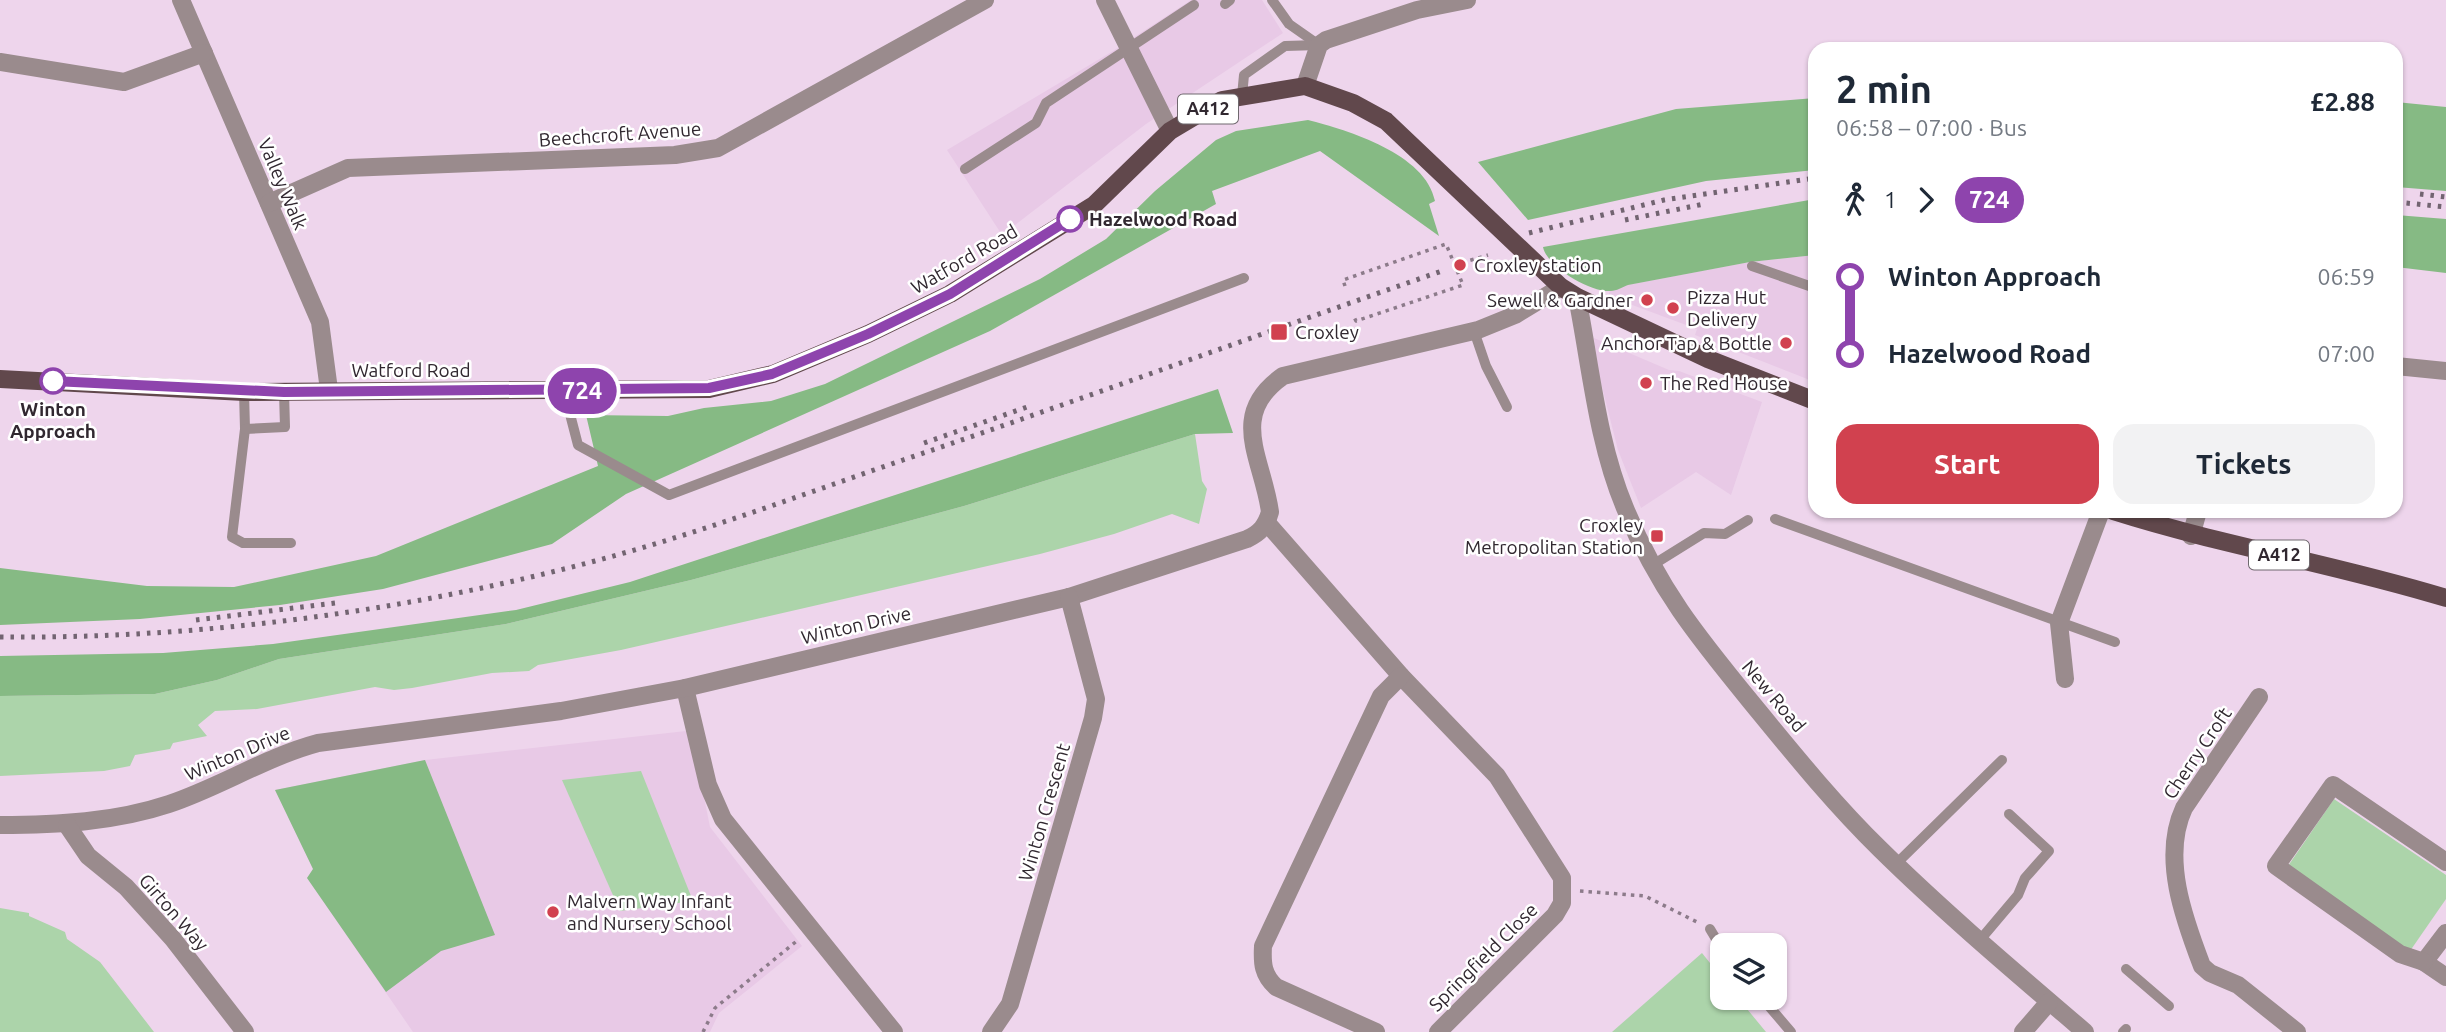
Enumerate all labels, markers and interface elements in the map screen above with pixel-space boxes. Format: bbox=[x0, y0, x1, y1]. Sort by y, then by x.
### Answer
text: 2 min bbox=[1836, 68, 1932, 110]
text: £2.88 bbox=[2310, 87, 2375, 116]
road number: A412 bbox=[1178, 94, 1238, 124]
text: 06:58 – 07:00 · Bus bbox=[1836, 115, 2027, 140]
street label: Beechcroft Avenue bbox=[538, 117, 702, 151]
street label: Valley Walk bbox=[254, 135, 312, 233]
icon: walk bbox=[1836, 181, 1874, 219]
icon: forward bbox=[1907, 181, 1945, 219]
text: 724 bbox=[1969, 186, 2010, 213]
text: 1 bbox=[1884, 187, 1897, 212]
marker: Hazelwood Road bbox=[1057, 206, 1083, 232]
place label: Hazelwood Road bbox=[1089, 208, 1237, 230]
street label: Watford Road bbox=[907, 220, 1021, 298]
place label: Croxley station bbox=[1474, 254, 1602, 276]
marker: Croxley station bbox=[1452, 257, 1468, 273]
text: Winton Approach bbox=[1888, 262, 2101, 291]
text: 06:59 bbox=[2317, 264, 2375, 289]
place label: Pizza Hut Delivery bbox=[1687, 286, 1767, 330]
place label: Sewell & Gardner bbox=[1487, 289, 1633, 311]
marker: Sewell & Gardner bbox=[1639, 292, 1655, 308]
marker: Pizza Hut Delivery bbox=[1665, 300, 1681, 316]
place label: Croxley bbox=[1295, 321, 1359, 343]
marker: Croxley bbox=[1269, 322, 1289, 342]
place label: Anchor Tap & Bottle bbox=[1601, 332, 1772, 354]
marker: Anchor Tap & Bottle bbox=[1778, 335, 1794, 351]
text: Hazelwood Road bbox=[1888, 339, 2091, 368]
text: 07:00 bbox=[2317, 341, 2375, 366]
street label: Watford Road bbox=[351, 359, 471, 381]
marker: Winton Approach bbox=[40, 368, 66, 394]
line badge: 724 bbox=[542, 368, 622, 414]
place label: The Red House bbox=[1660, 372, 1788, 394]
marker: The Red House bbox=[1638, 375, 1654, 391]
text: 724 bbox=[562, 377, 602, 404]
place label: Winton Approach bbox=[10, 398, 96, 442]
button: Start bbox=[1836, 424, 2099, 504]
button: Tickets bbox=[2113, 424, 2375, 504]
place label: Croxley Metropolitan Station bbox=[1465, 514, 1643, 558]
marker: Croxley Metropolitan Station bbox=[1649, 528, 1665, 544]
road number: A412 bbox=[2249, 540, 2309, 570]
street label: Winton Drive bbox=[799, 602, 913, 648]
street label: New Road bbox=[1738, 656, 1810, 736]
street label: Cherry Croft bbox=[2158, 702, 2236, 803]
street label: Winton Drive bbox=[181, 721, 293, 785]
street label: Winton Crescent bbox=[1014, 740, 1074, 883]
street label: Girton Way bbox=[135, 869, 213, 955]
place label: Malvern Way Infant and Nursery School bbox=[567, 890, 732, 934]
street label: Springfield Close bbox=[1424, 898, 1542, 1016]
marker: Malvern Way Infant and Nursery School bbox=[545, 904, 561, 920]
map controls bbox=[1710, 933, 1787, 1010]
button: layers bbox=[1710, 933, 1787, 1010]

